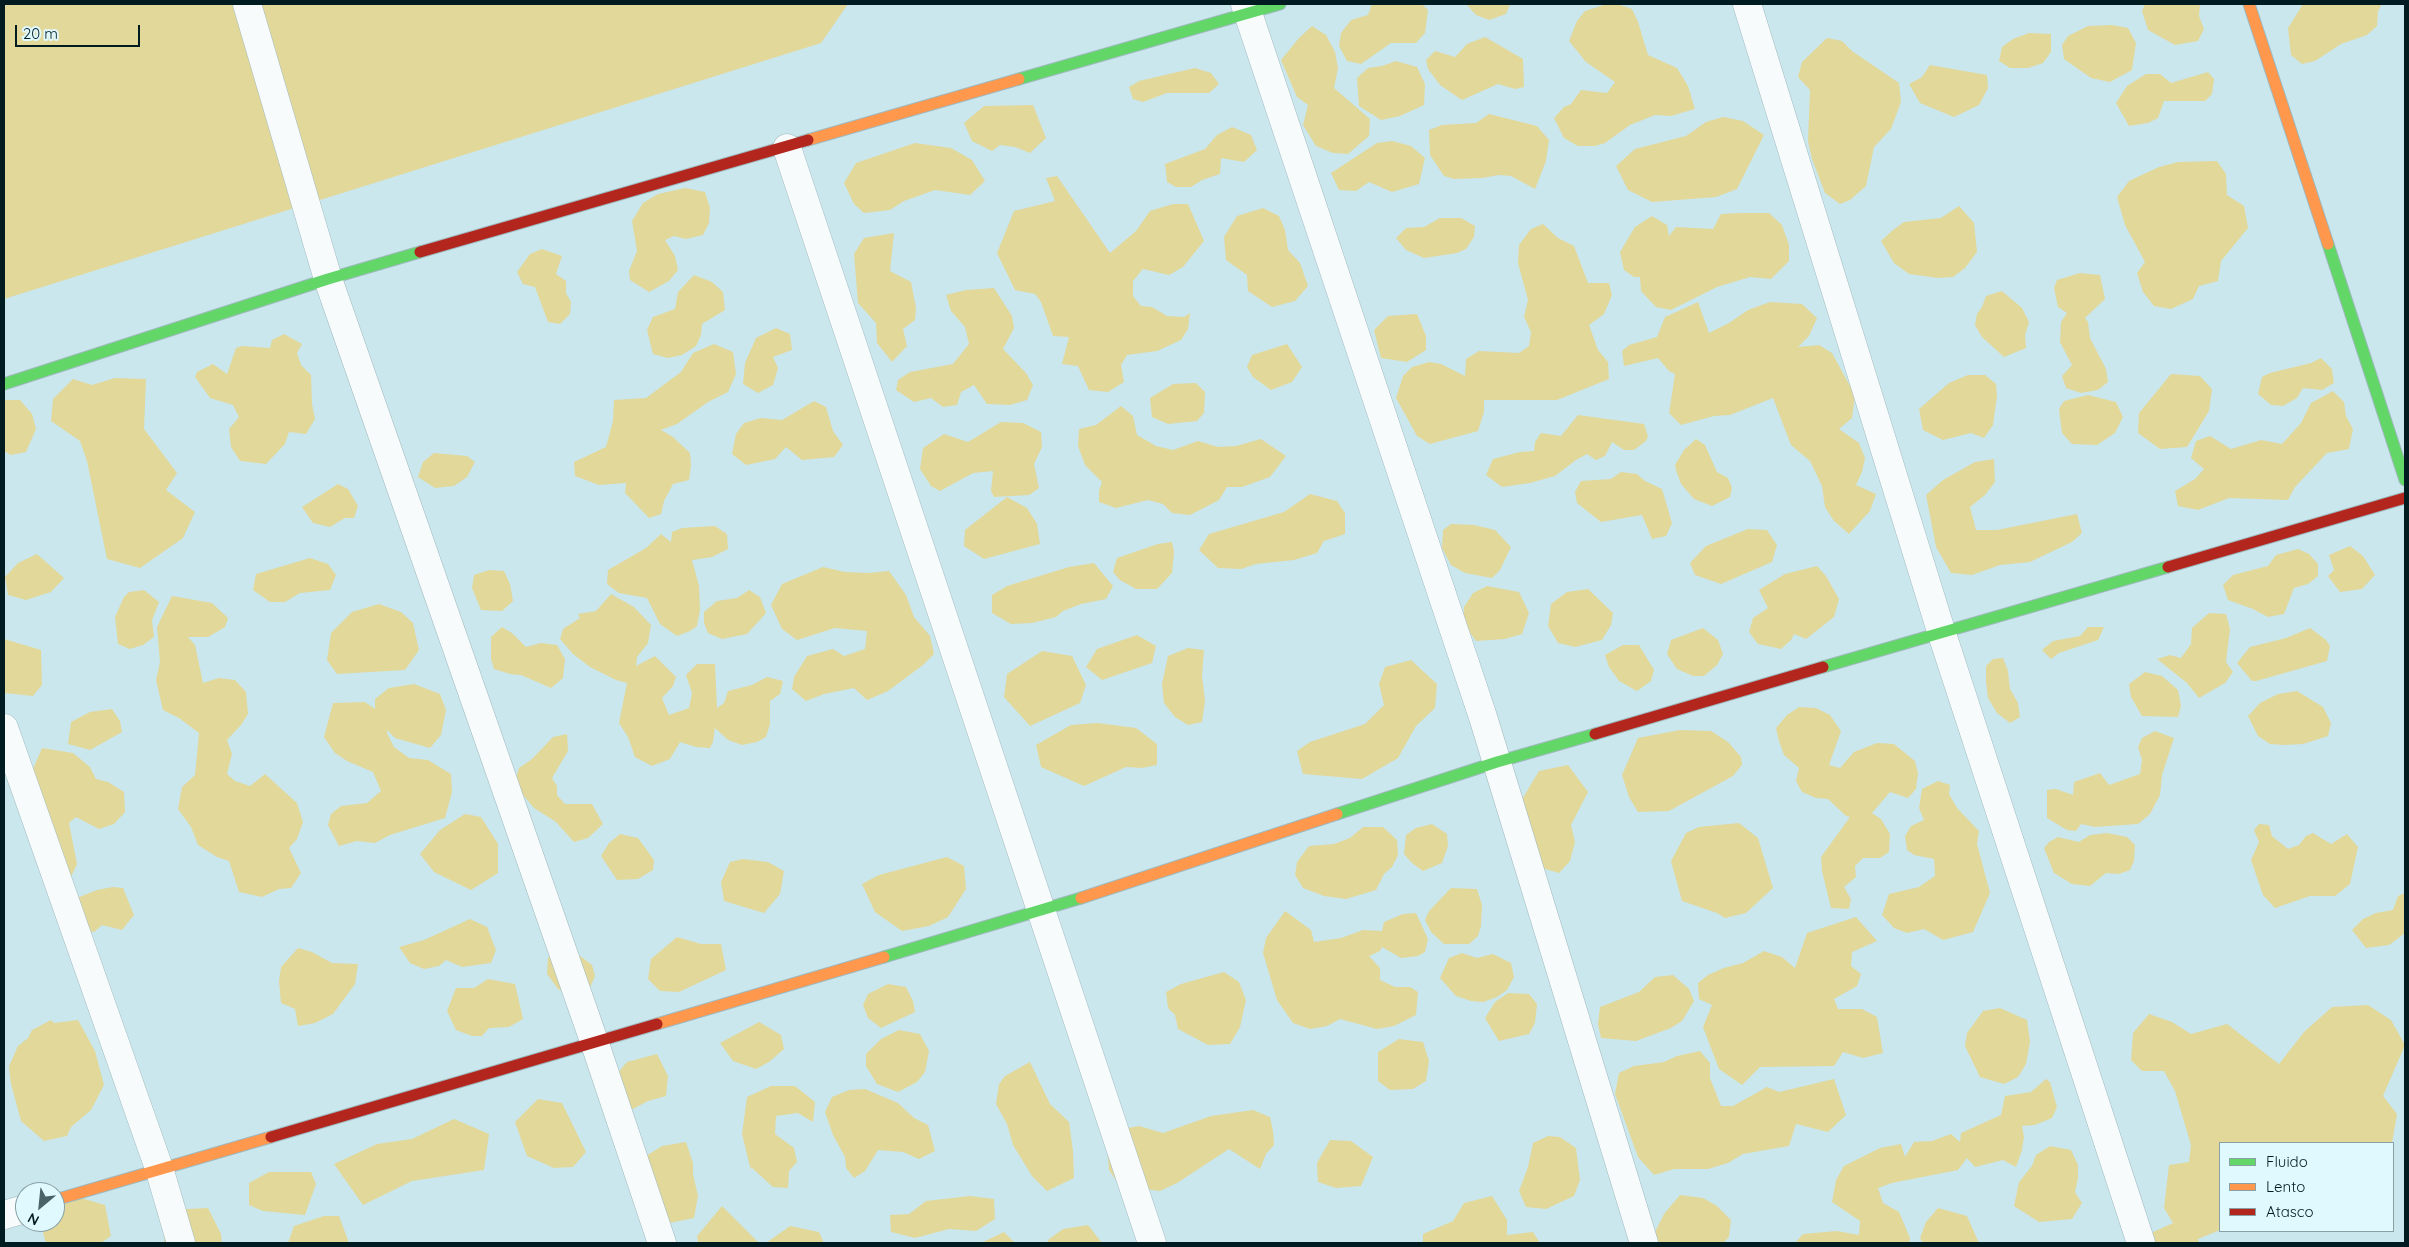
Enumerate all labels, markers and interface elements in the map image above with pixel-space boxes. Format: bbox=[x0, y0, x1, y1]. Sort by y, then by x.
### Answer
scale bar bbox=[18, 15, 142, 47]
text: 20 m bbox=[23, 24, 58, 43]
legend bbox=[2219, 1142, 2394, 1232]
text: Fluido bbox=[2266, 1152, 2308, 1171]
text: Lento bbox=[2266, 1177, 2305, 1196]
north arrow bbox=[15, 1182, 65, 1232]
text: Atasco bbox=[2266, 1202, 2314, 1221]
text: N bbox=[25, 1209, 42, 1230]

